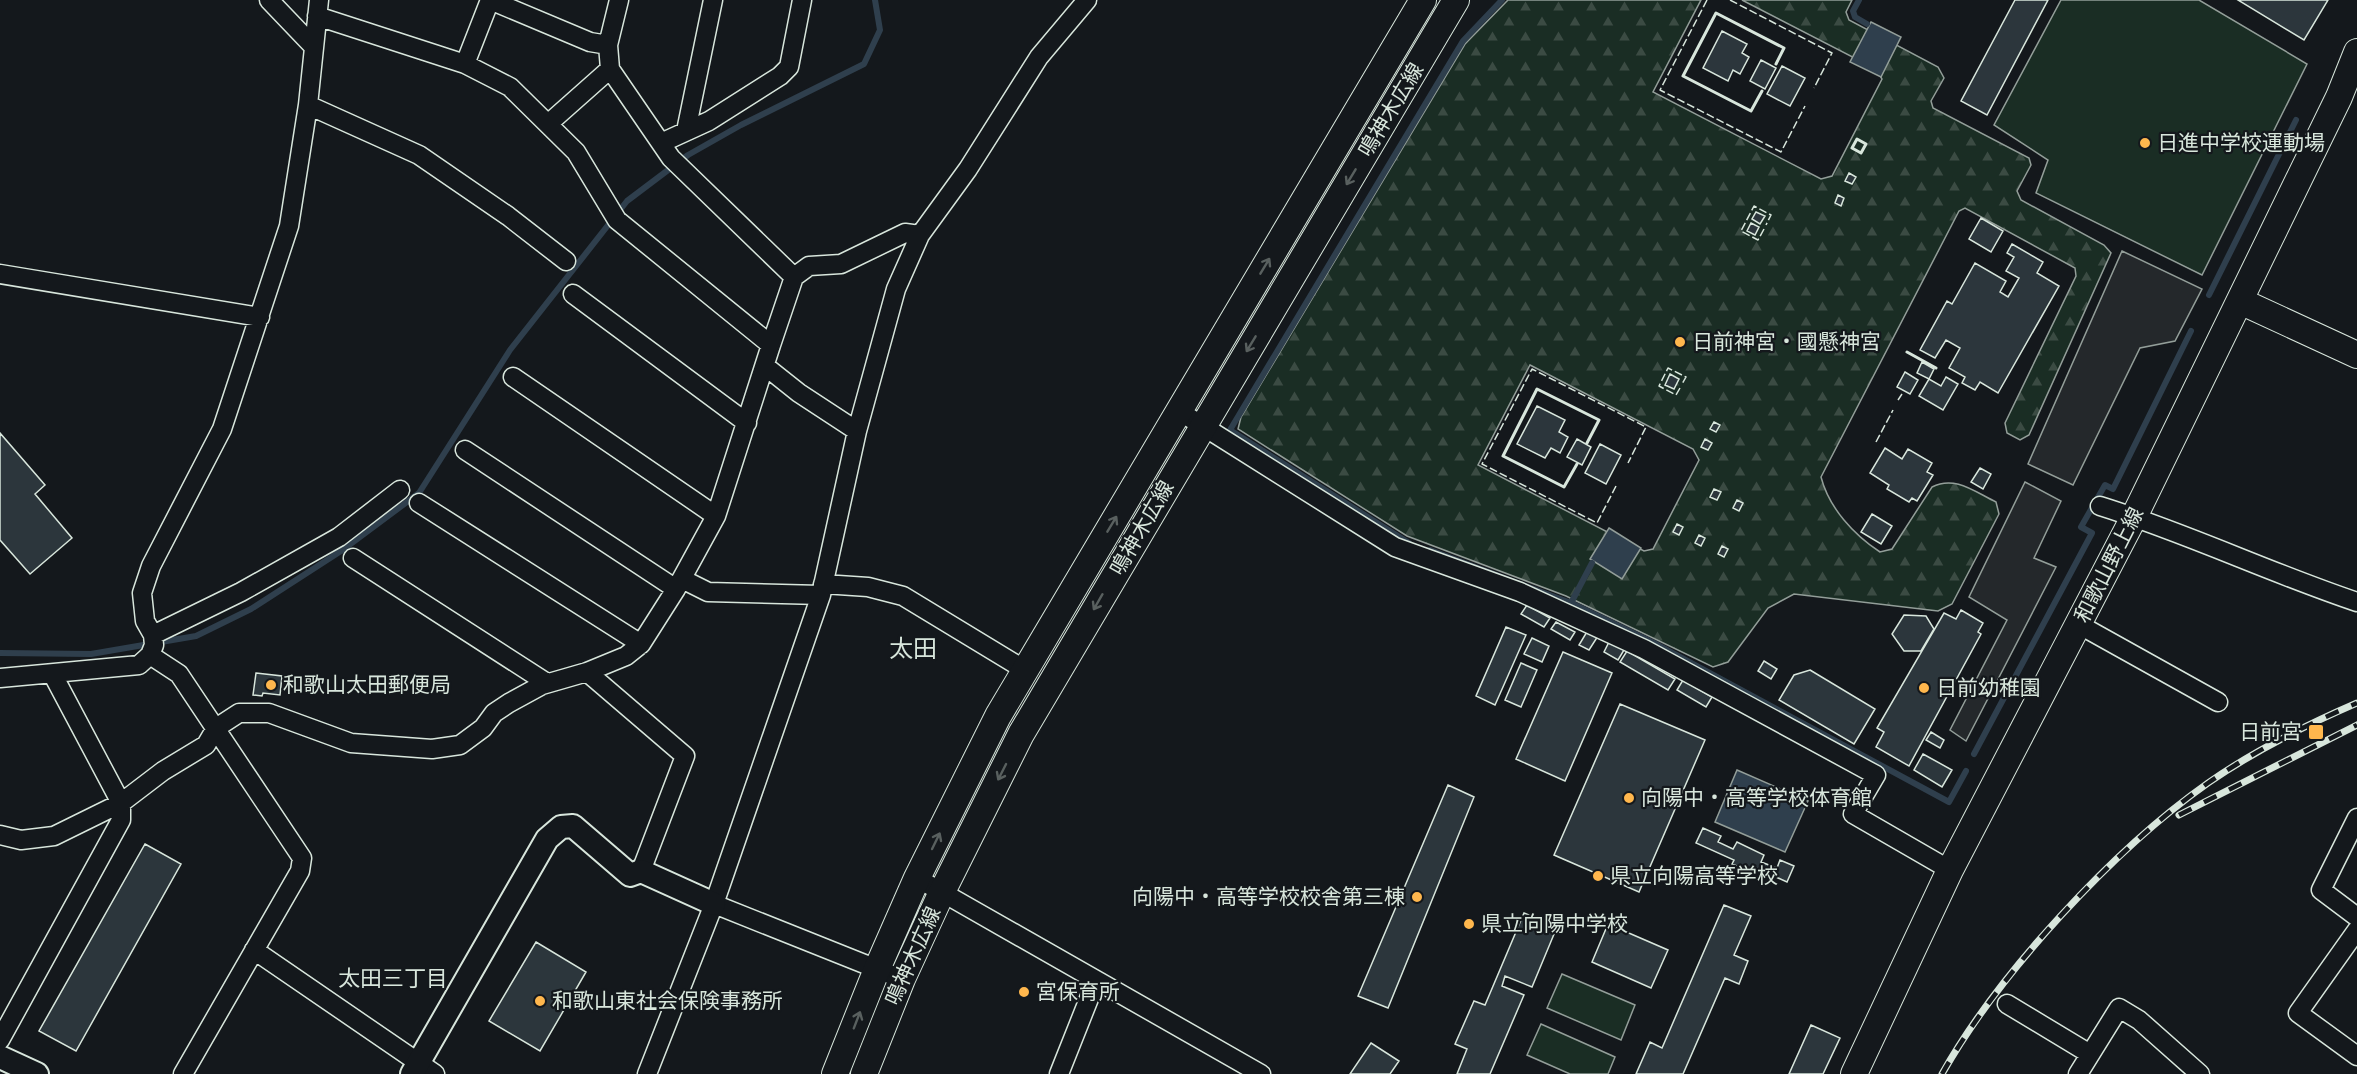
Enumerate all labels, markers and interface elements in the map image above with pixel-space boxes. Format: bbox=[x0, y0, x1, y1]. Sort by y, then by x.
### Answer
street label: 鳴神木広線 bbox=[1354, 59, 1429, 162]
place label: 日進中学校運動場 bbox=[2157, 131, 2325, 156]
marker: 日進中学校運動場 bbox=[2138, 136, 2152, 150]
one-way arrow bbox=[1345, 167, 1356, 185]
one-way arrow bbox=[1260, 258, 1272, 275]
place label: 日前神宮・國懸神宮 bbox=[1692, 330, 1881, 355]
one-way arrow bbox=[1245, 335, 1257, 352]
marker: 日前神宮・國懸神宮 bbox=[1673, 335, 1687, 349]
street label: 鳴神木広線 bbox=[1105, 477, 1180, 580]
street label: 和歌山野上線 bbox=[2070, 503, 2149, 627]
one-way arrow bbox=[1106, 516, 1118, 533]
one-way arrow bbox=[1092, 593, 1104, 610]
district label: 太田 bbox=[889, 635, 937, 664]
place label: 和歌山太田郵便局 bbox=[283, 673, 451, 698]
place label: 日前幼稚園 bbox=[1936, 676, 2041, 701]
marker: 和歌山太田郵便局 bbox=[264, 678, 278, 692]
marker: 日前幼稚園 bbox=[1917, 681, 1931, 695]
place label: 日前宮 bbox=[2239, 720, 2302, 745]
marker: 日前宮 bbox=[2307, 723, 2325, 741]
one-way arrow bbox=[996, 762, 1007, 780]
place label: 向陽中・高等学校体育館 bbox=[1641, 786, 1872, 811]
marker: 向陽中・高等学校体育館 bbox=[1622, 791, 1636, 805]
one-way arrow bbox=[930, 833, 942, 851]
place label: 県立向陽高等学校 bbox=[1610, 864, 1778, 889]
marker: 県立向陽高等学校 bbox=[1591, 869, 1605, 883]
place label: 向陽中・高等学校校舎第三棟 bbox=[1132, 885, 1405, 910]
marker: 向陽中・高等学校校舎第三棟 bbox=[1410, 890, 1424, 904]
street label: 鳴神木広線 bbox=[881, 903, 946, 1009]
place label: 県立向陽中学校 bbox=[1481, 912, 1628, 937]
marker: 県立向陽中学校 bbox=[1462, 917, 1476, 931]
district label: 太田三丁目 bbox=[338, 966, 448, 992]
place label: 宮保育所 bbox=[1036, 980, 1120, 1005]
marker: 宮保育所 bbox=[1017, 985, 1031, 999]
place label: 和歌山東社会保険事務所 bbox=[552, 989, 783, 1014]
marker: 和歌山東社会保険事務所 bbox=[533, 994, 547, 1008]
one-way arrow bbox=[852, 1011, 863, 1029]

